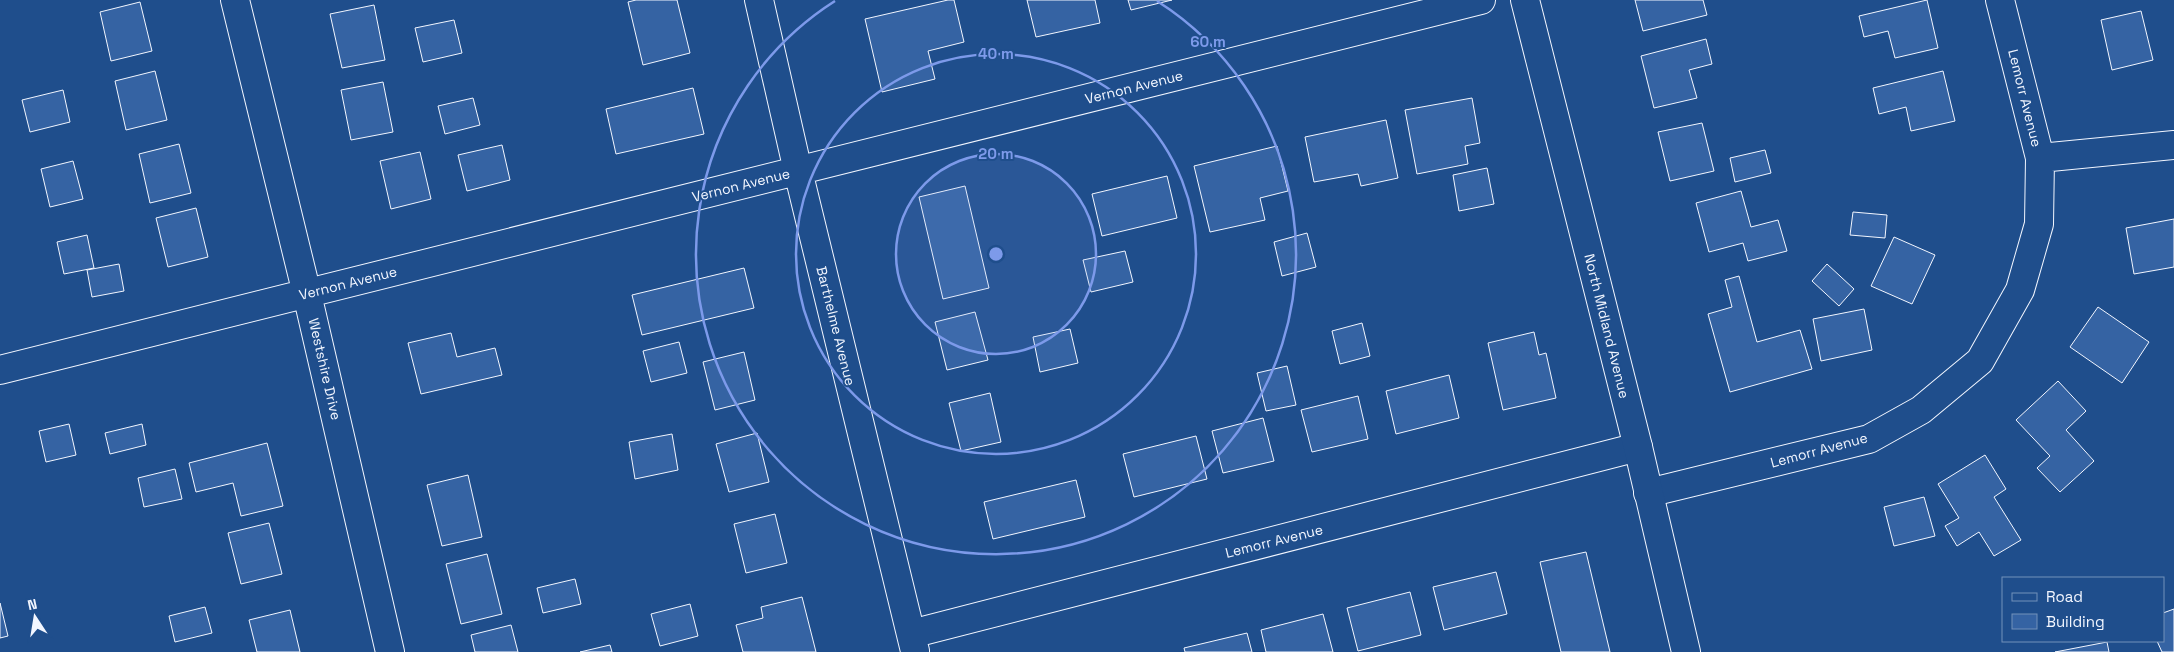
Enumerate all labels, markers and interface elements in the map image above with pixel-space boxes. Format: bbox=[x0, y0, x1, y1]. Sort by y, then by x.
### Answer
text: 60 m bbox=[1190, 32, 1226, 51]
text: 40 m bbox=[978, 44, 1014, 63]
street label: Lemorr Avenue bbox=[2004, 47, 2046, 149]
street label: Vernon Avenue bbox=[1083, 66, 1185, 108]
text: 20 m bbox=[978, 144, 1014, 163]
street label: Vernon Avenue bbox=[690, 164, 792, 206]
centre of rings bbox=[987, 245, 1005, 263]
street label: North Midland Avenue bbox=[1580, 252, 1634, 400]
street label: Vernon Avenue bbox=[297, 262, 399, 304]
street label: Barthelme Avenue bbox=[812, 264, 860, 388]
street label: Westshire Drive bbox=[305, 316, 345, 422]
street label: Lemorr Avenue bbox=[1768, 428, 1870, 472]
street label: Lemorr Avenue bbox=[1223, 520, 1325, 562]
legend bbox=[2002, 577, 2164, 642]
text: Road bbox=[2046, 587, 2083, 606]
north arrow bbox=[10, 592, 60, 642]
text: N bbox=[26, 595, 39, 614]
text: Building bbox=[2046, 612, 2105, 631]

